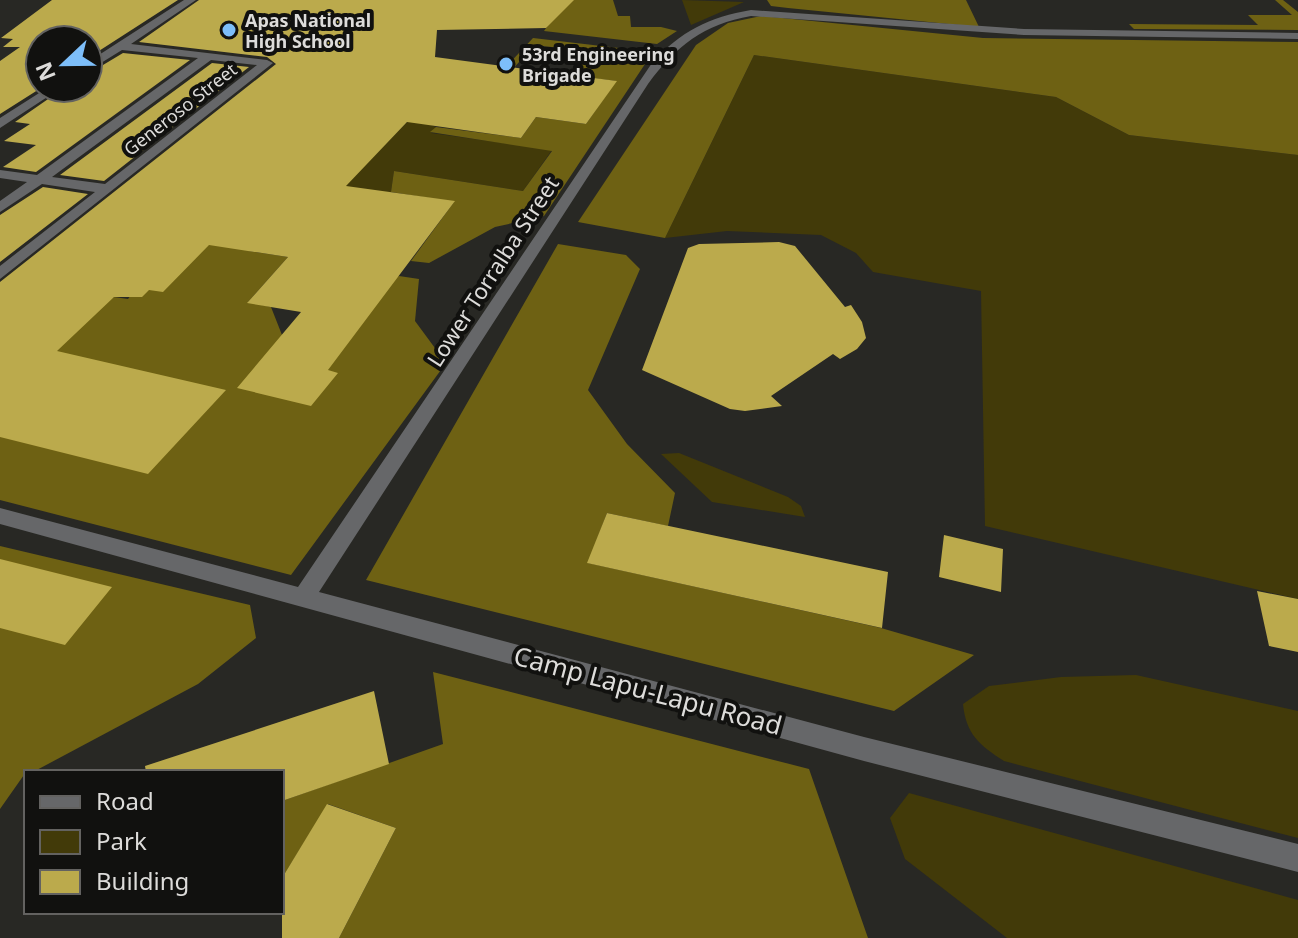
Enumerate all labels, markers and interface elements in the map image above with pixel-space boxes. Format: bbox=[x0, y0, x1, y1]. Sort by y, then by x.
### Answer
place label: Apas National High School bbox=[245, 8, 371, 53]
marker: Apas National High School bbox=[220, 21, 238, 39]
north arrow bbox=[24, 24, 104, 104]
place label: 53rd Engineering Brigade bbox=[522, 42, 675, 87]
marker: 53rd Engineering Brigade bbox=[497, 55, 515, 73]
street label: Generoso Street bbox=[119, 57, 242, 161]
text: N bbox=[27, 58, 62, 86]
street label: Lower Torralba Street bbox=[419, 170, 565, 372]
street label: Camp Lapu-Lapu Road bbox=[510, 637, 786, 743]
legend bbox=[24, 770, 284, 914]
text: Road bbox=[96, 784, 154, 817]
text: Park bbox=[96, 824, 147, 857]
text: Building bbox=[96, 864, 189, 897]

